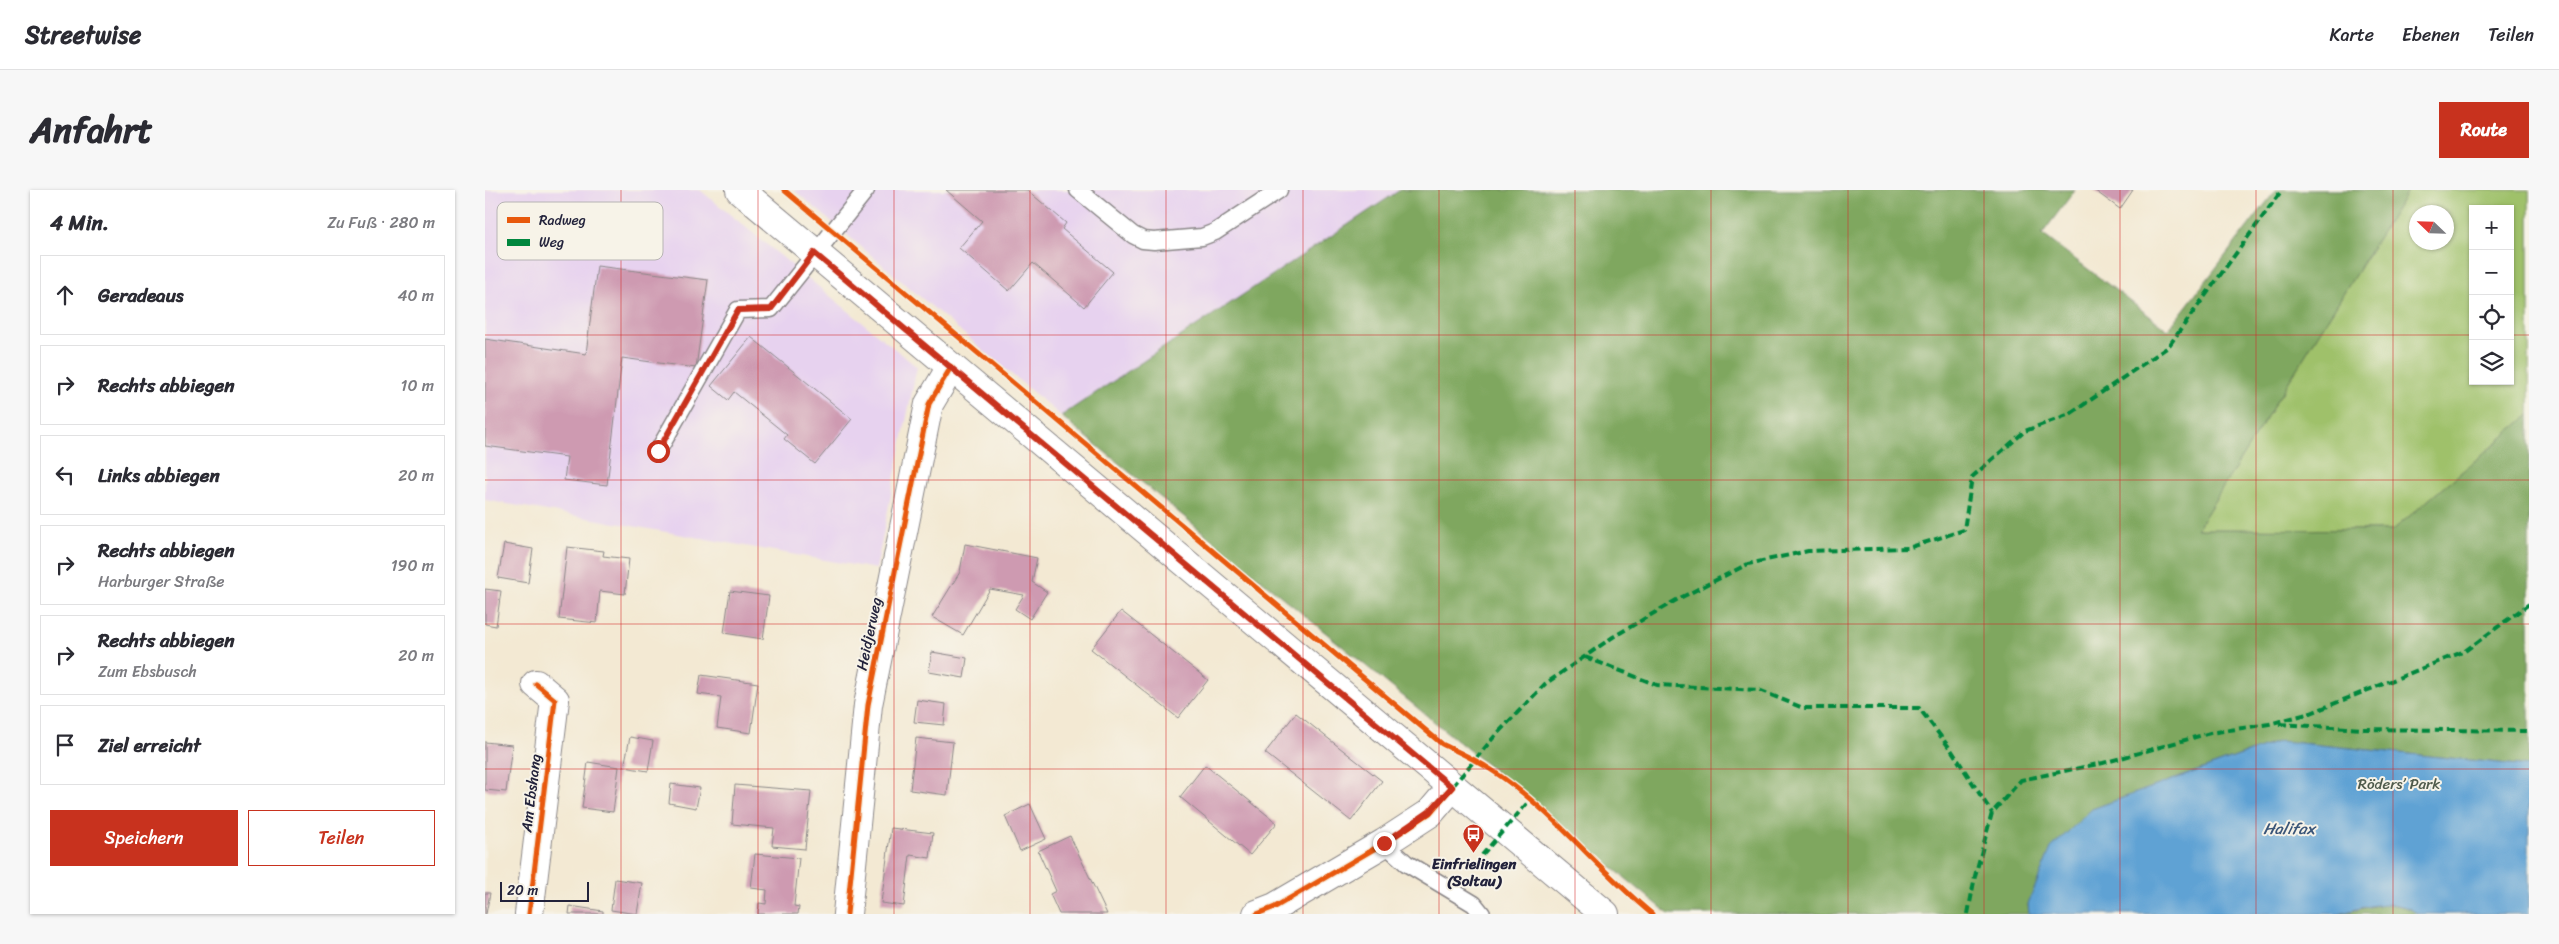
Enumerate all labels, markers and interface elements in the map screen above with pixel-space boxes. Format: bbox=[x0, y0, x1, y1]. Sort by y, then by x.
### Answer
text: Streetwise bbox=[25, 14, 141, 56]
text: Karte bbox=[2330, 19, 2374, 51]
text: Ebenen bbox=[2402, 19, 2460, 51]
text: Teilen bbox=[2488, 19, 2534, 51]
text: Anfahrt bbox=[30, 99, 153, 161]
button: Route bbox=[2439, 102, 2529, 158]
legend bbox=[497, 202, 663, 260]
text: 4 Min. bbox=[50, 204, 109, 242]
north arrow bbox=[2409, 205, 2454, 250]
map controls bbox=[2469, 205, 2514, 385]
button: + bbox=[2469, 205, 2514, 250]
text: Zu Fuß · 280 m bbox=[327, 208, 435, 237]
text: Radweg bbox=[539, 208, 586, 233]
text: Weg bbox=[539, 230, 564, 255]
button: − bbox=[2469, 250, 2514, 295]
text: Geradeaus bbox=[98, 279, 184, 312]
icon: ahead bbox=[51, 281, 79, 309]
text: 40 m bbox=[397, 281, 434, 310]
button: locate bbox=[2469, 295, 2514, 340]
button: layers bbox=[2469, 340, 2514, 385]
text: Rechts abbiegen bbox=[98, 369, 235, 402]
icon: right bbox=[51, 371, 79, 399]
text: 10 m bbox=[401, 371, 434, 400]
route start bbox=[647, 440, 670, 463]
text: Links abbiegen bbox=[98, 459, 220, 492]
icon: left bbox=[51, 461, 79, 489]
text: 20 m bbox=[398, 461, 434, 490]
text: Rechts abbiegen bbox=[98, 534, 235, 567]
icon: right bbox=[51, 551, 79, 579]
text: 190 m bbox=[391, 551, 434, 580]
text: Harburger Straße bbox=[98, 567, 224, 596]
street label: Heidjerweg bbox=[849, 595, 890, 673]
text: Rechts abbiegen bbox=[98, 624, 235, 657]
icon: right bbox=[51, 641, 79, 669]
text: 20 m bbox=[398, 641, 434, 670]
text: Zum Ebsbusch bbox=[98, 657, 197, 686]
text: Ziel erreicht bbox=[98, 729, 201, 762]
icon: arrive bbox=[51, 731, 79, 759]
street label: Am Ebshang bbox=[513, 752, 549, 835]
park label: Röders’ Park bbox=[2358, 771, 2440, 797]
button: Speichern bbox=[50, 810, 238, 866]
button: Teilen bbox=[248, 810, 435, 866]
water label: Halifax bbox=[2263, 814, 2318, 843]
bus stop icon: Einfrielingen (Soltau) bbox=[1462, 823, 1486, 854]
route end bbox=[1373, 832, 1396, 855]
place label: Einfrielingen (Soltau) bbox=[1432, 851, 1517, 894]
text: 20 m bbox=[507, 878, 538, 903]
scale bar bbox=[500, 879, 589, 902]

